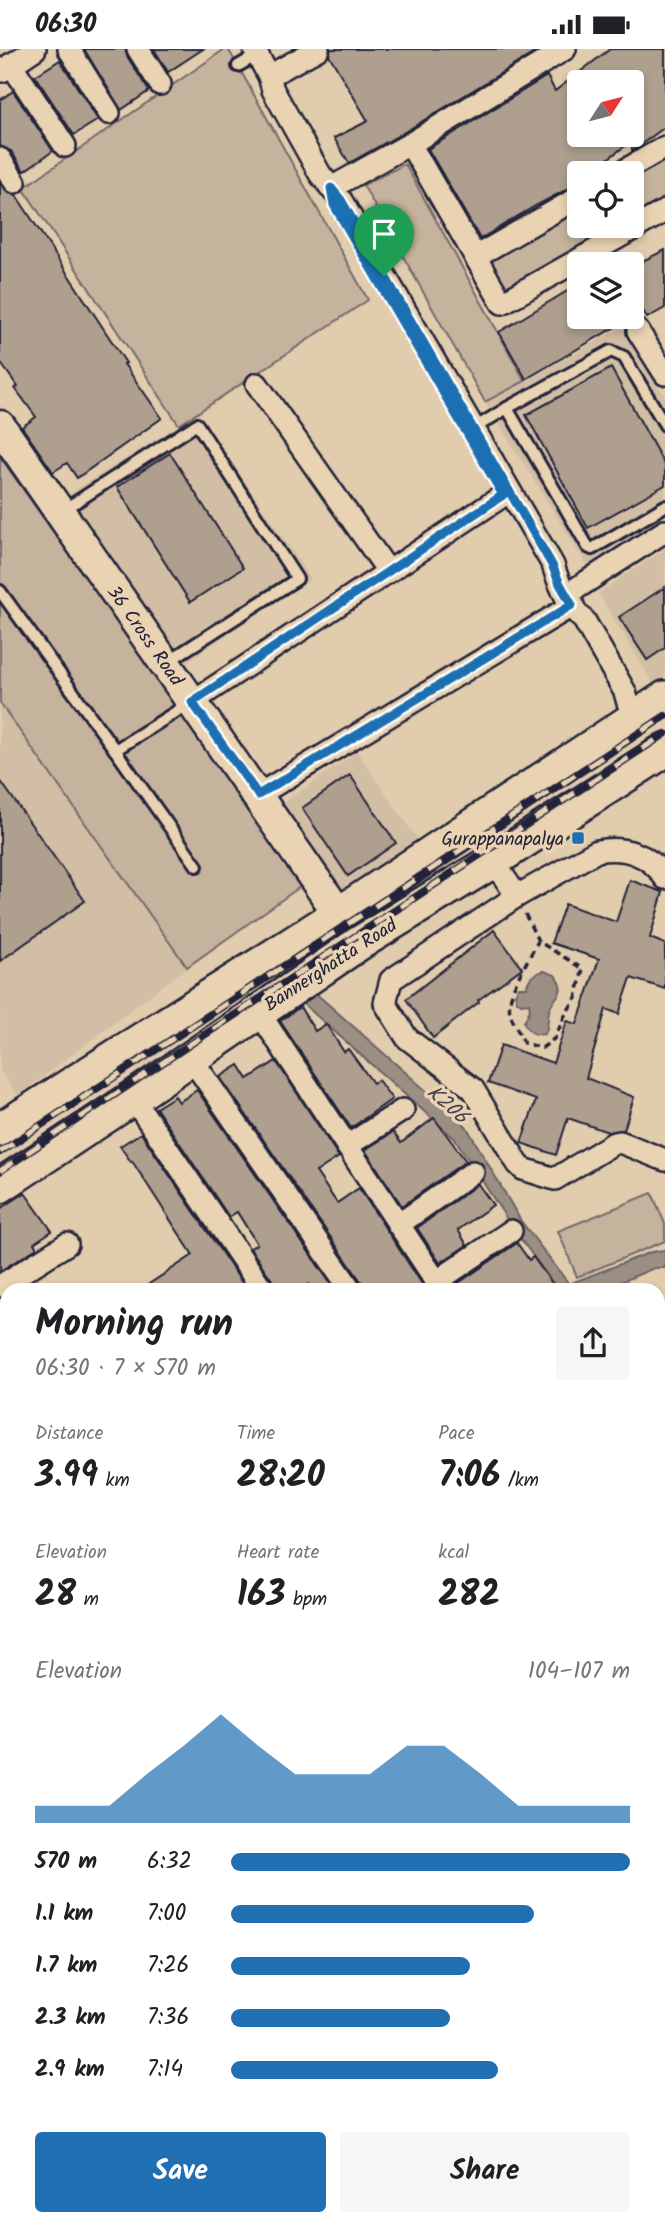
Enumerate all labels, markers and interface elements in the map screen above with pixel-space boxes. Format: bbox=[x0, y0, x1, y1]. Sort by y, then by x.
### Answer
text: 06:30 bbox=[35, 4, 96, 46]
north arrow bbox=[567, 70, 644, 147]
map controls bbox=[567, 70, 644, 329]
button: locate bbox=[567, 161, 644, 238]
pin bbox=[354, 204, 414, 276]
icon: arrive bbox=[365, 215, 403, 253]
button: layers bbox=[567, 252, 644, 329]
street label: 36 Cross Road bbox=[98, 580, 191, 693]
place label: Gurappanapalya bbox=[441, 825, 564, 855]
marker: Gurappanapalya bbox=[570, 830, 586, 846]
street label: Bannerghatta Road bbox=[259, 911, 404, 1020]
water label: K206 bbox=[419, 1077, 477, 1134]
text: Morning run bbox=[35, 1295, 233, 1355]
button: share bbox=[556, 1306, 630, 1380]
text: 06:30 · 7 × 570 m bbox=[35, 1351, 216, 1387]
text: Distance bbox=[35, 1419, 103, 1449]
text: Time bbox=[237, 1419, 275, 1449]
text: Pace bbox=[438, 1419, 475, 1449]
text: 3.99 bbox=[35, 1449, 98, 1505]
text: 28:20 bbox=[237, 1449, 325, 1505]
text: 7:06 bbox=[438, 1449, 500, 1505]
text: km bbox=[98, 1466, 130, 1496]
text: /km bbox=[500, 1466, 539, 1496]
text: Elevation bbox=[35, 1538, 107, 1568]
text: Heart rate bbox=[237, 1538, 319, 1568]
text: kcal bbox=[438, 1538, 469, 1568]
text: 28 bbox=[35, 1568, 76, 1624]
text: 163 bbox=[237, 1568, 285, 1624]
text: 282 bbox=[438, 1568, 500, 1624]
text: m bbox=[76, 1585, 99, 1615]
text: bpm bbox=[285, 1585, 327, 1615]
text: Elevation bbox=[35, 1654, 122, 1690]
text: 104–107 m bbox=[528, 1654, 630, 1690]
text: 570 m bbox=[35, 1844, 97, 1880]
text: 6:32 bbox=[147, 1844, 192, 1880]
text: 1.1 km bbox=[35, 1896, 93, 1932]
text: 7:00 bbox=[147, 1896, 186, 1932]
text: 1.7 km bbox=[35, 1948, 97, 1984]
text: 7:26 bbox=[147, 1948, 189, 1984]
text: 2.3 km bbox=[35, 2000, 105, 2036]
text: 7:36 bbox=[147, 2000, 189, 2036]
text: 2.9 km bbox=[35, 2052, 105, 2088]
text: 7:14 bbox=[147, 2052, 183, 2088]
button: Save bbox=[35, 2132, 326, 2212]
button: Share bbox=[340, 2132, 630, 2212]

